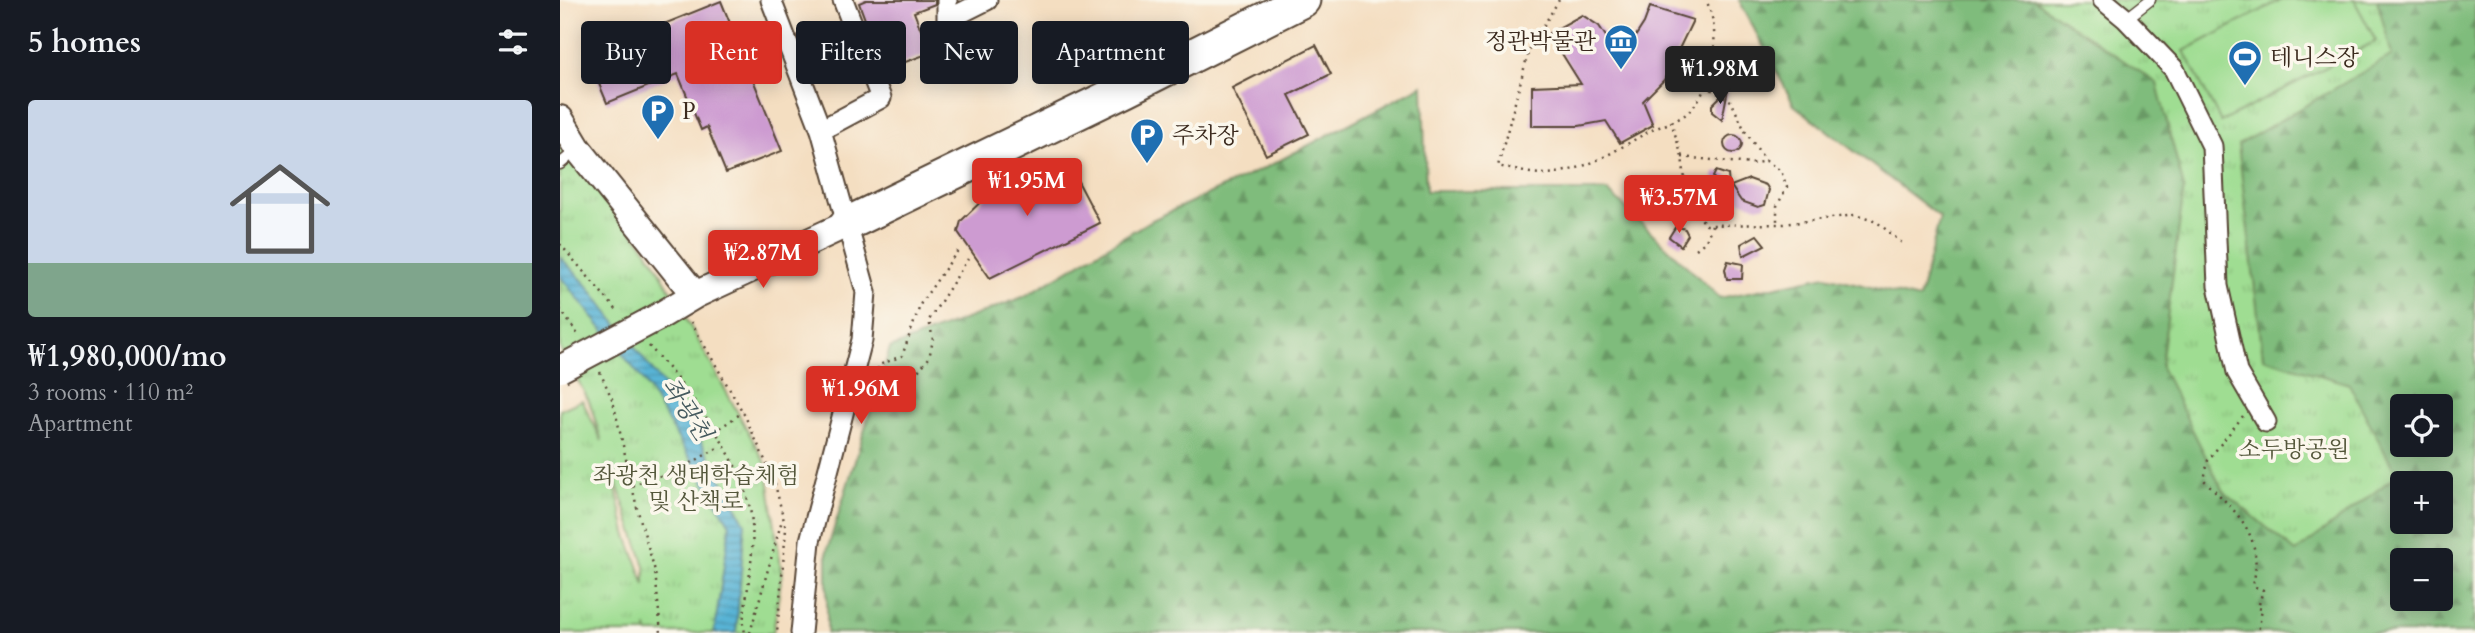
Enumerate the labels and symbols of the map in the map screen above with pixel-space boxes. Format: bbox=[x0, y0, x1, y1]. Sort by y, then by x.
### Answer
museum icon: 정관박물관 bbox=[1602, 22, 1640, 71]
place label: 정관박물관 bbox=[1485, 26, 1597, 57]
sports icon: 테니스장 bbox=[2226, 38, 2264, 87]
place label: 테니스장 bbox=[2270, 42, 2360, 73]
pin: ₩1.98M bbox=[1663, 46, 1777, 106]
parking icon: P bbox=[639, 92, 677, 141]
place label: P bbox=[682, 96, 696, 127]
parking icon: 주차장 bbox=[1128, 116, 1166, 165]
place label: 주차장 bbox=[1172, 120, 1239, 151]
pin: ₩1.95M bbox=[970, 158, 1084, 218]
pin: ₩3.57M bbox=[1622, 176, 1736, 235]
pin: ₩2.87M bbox=[706, 230, 820, 290]
pin: ₩1.96M bbox=[804, 366, 918, 426]
water label: 좌광천 bbox=[654, 371, 720, 449]
park label: 소두방공원 bbox=[2238, 434, 2350, 465]
park label: 좌광천 생태학습체험 및 산책로 bbox=[593, 460, 799, 517]

